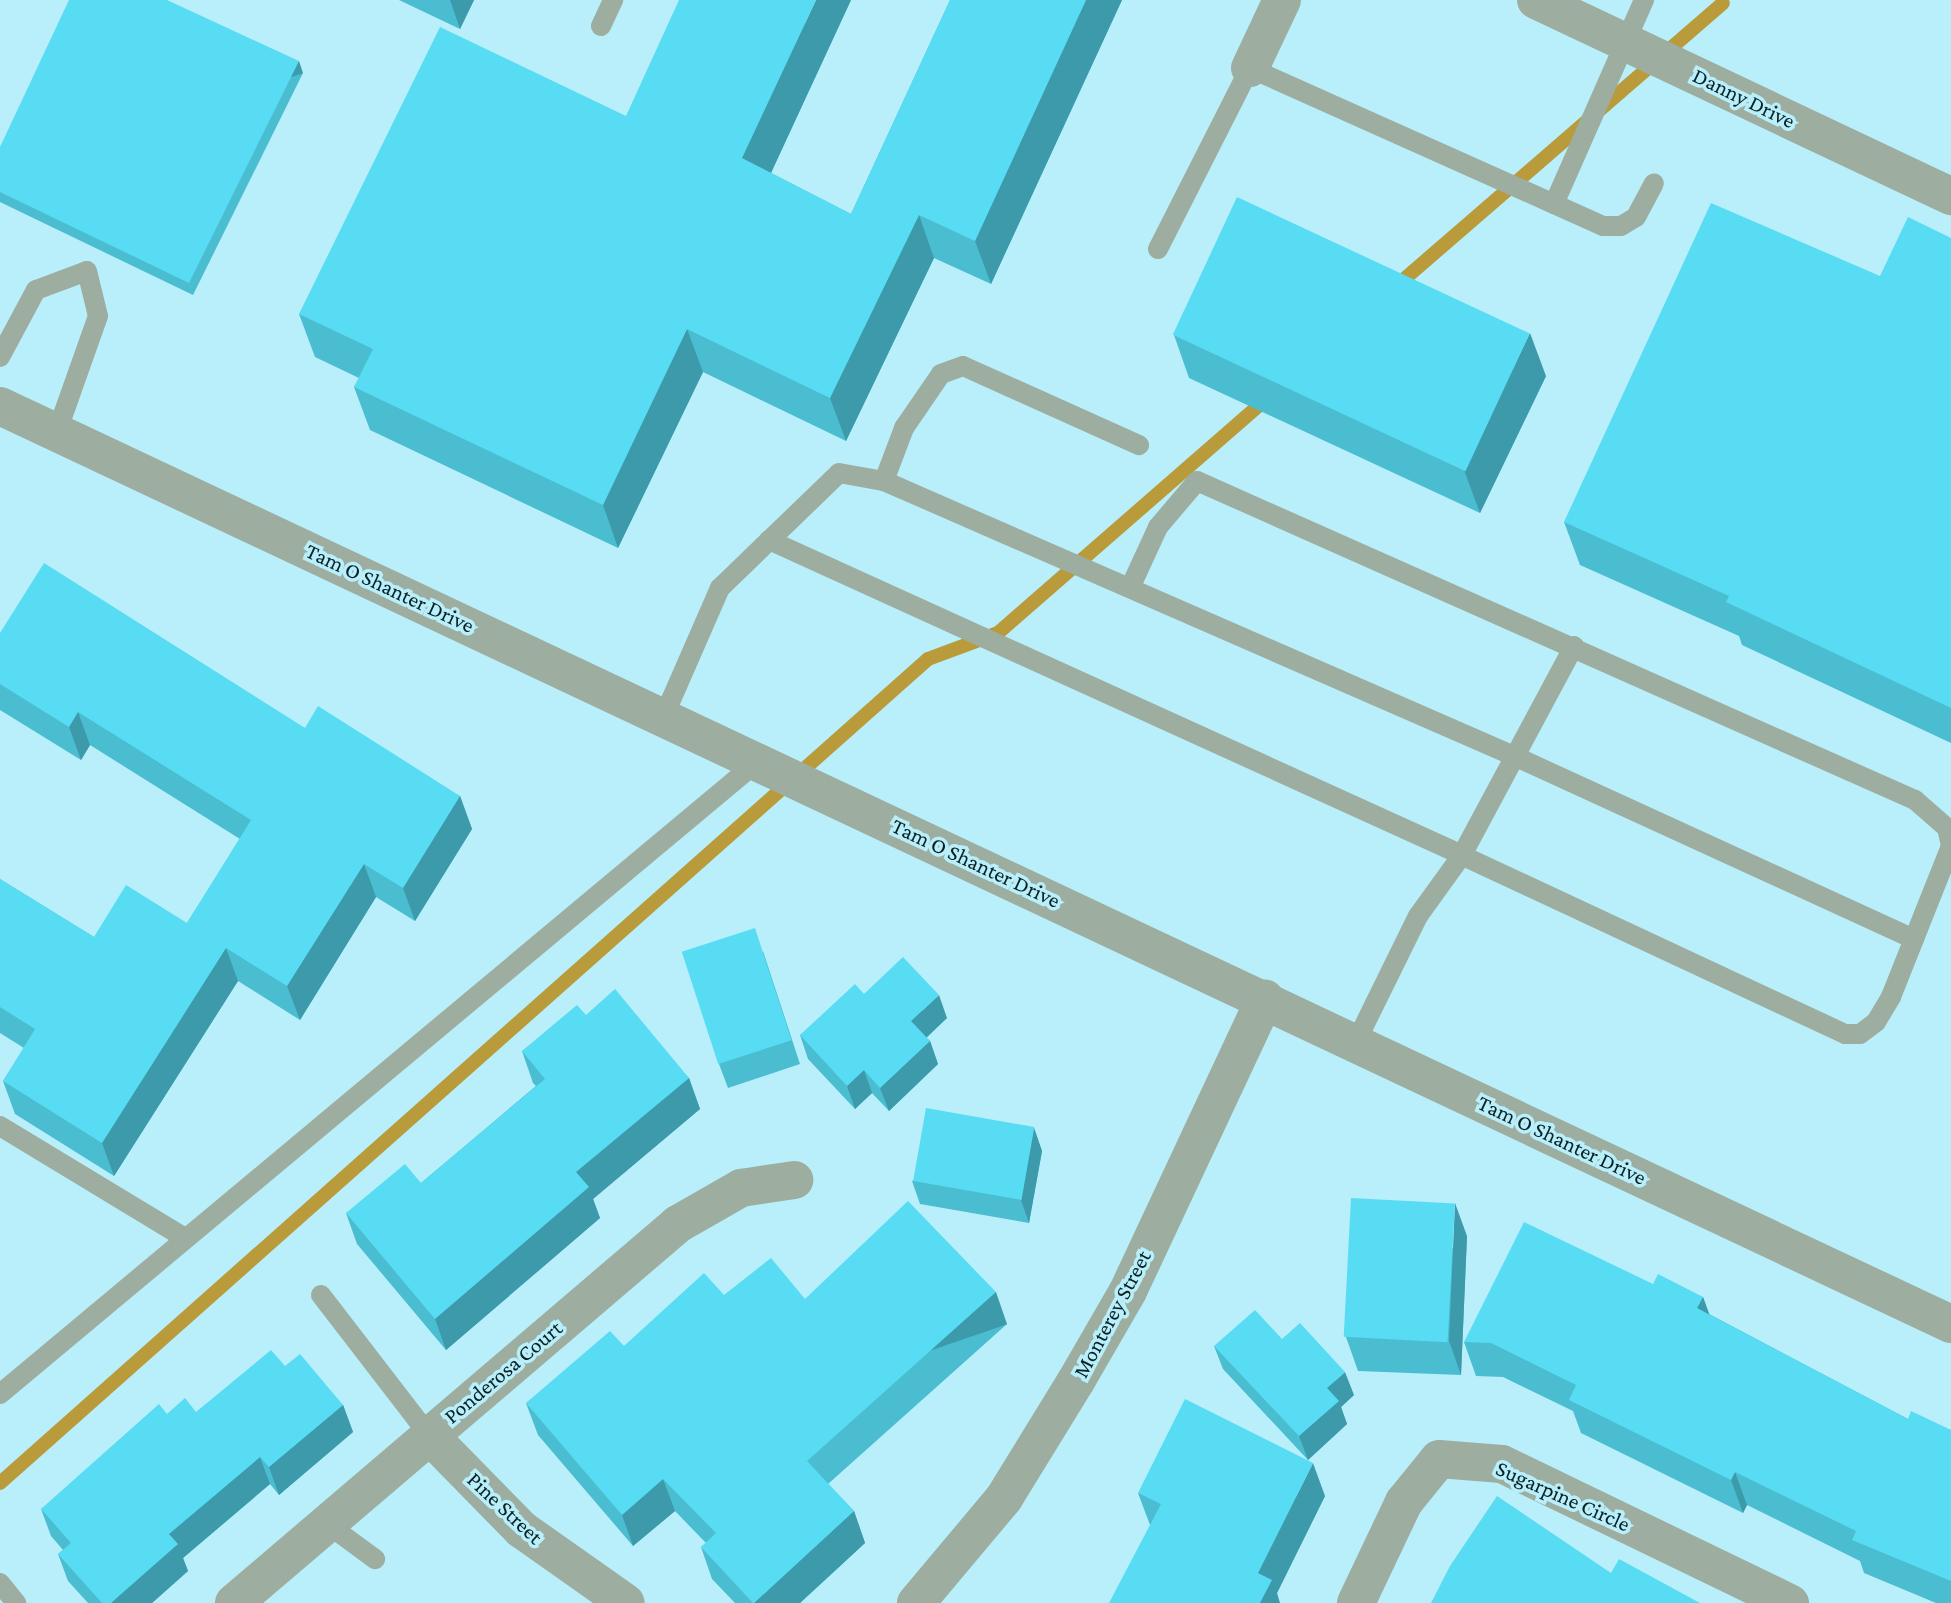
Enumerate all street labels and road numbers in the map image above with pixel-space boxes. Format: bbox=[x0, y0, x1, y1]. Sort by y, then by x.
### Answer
street label: Danny Drive bbox=[1689, 62, 1799, 134]
street label: Tam O Shanter Drive bbox=[302, 537, 478, 639]
street label: Tam O Shanter Drive bbox=[888, 812, 1064, 914]
street label: Tam O Shanter Drive bbox=[1474, 1089, 1650, 1191]
street label: Monterey Street bbox=[1067, 1246, 1157, 1382]
street label: Ponderosa Court bbox=[438, 1315, 568, 1429]
street label: Sugarpine Circle bbox=[1492, 1455, 1634, 1537]
street label: Pine Street bbox=[462, 1466, 548, 1550]

